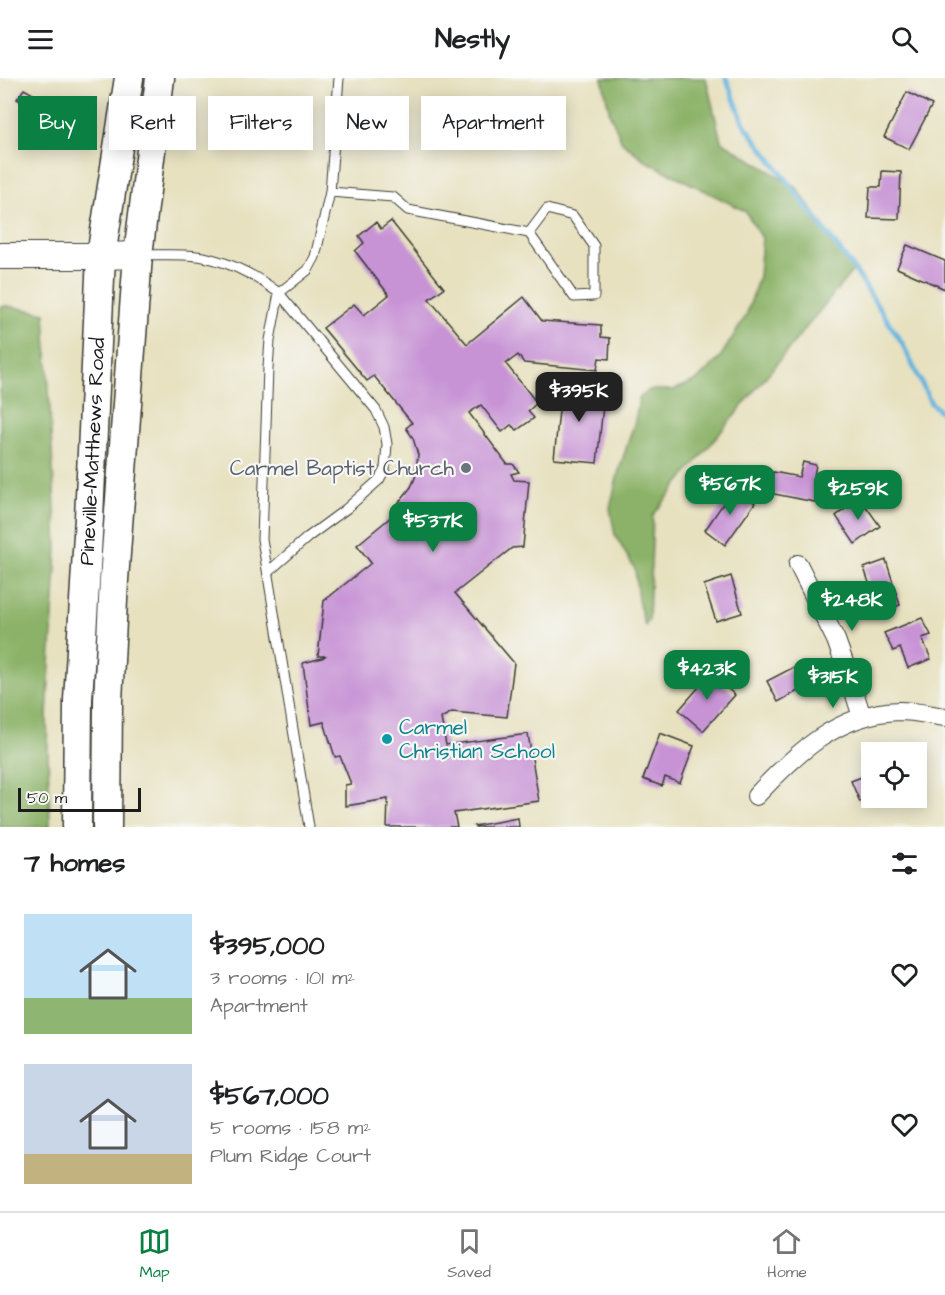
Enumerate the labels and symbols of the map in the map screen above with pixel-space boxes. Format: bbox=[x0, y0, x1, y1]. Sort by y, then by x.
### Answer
street label: Pineville-Matthews Road bbox=[72, 337, 112, 566]
pin: $395K bbox=[537, 372, 621, 423]
place label: Carmel Baptist Church bbox=[230, 454, 455, 484]
marker: Carmel Baptist Church bbox=[459, 461, 473, 475]
pin: $567K bbox=[688, 465, 772, 516]
pin: $259K bbox=[816, 470, 900, 521]
pin: $537K bbox=[391, 502, 475, 553]
pin: $248K bbox=[810, 581, 894, 632]
pin: $423K bbox=[665, 650, 749, 701]
pin: $315K bbox=[791, 658, 875, 709]
place label: Carmel Christian School bbox=[399, 713, 555, 766]
marker: Carmel Christian School bbox=[380, 732, 394, 746]
scale bar bbox=[18, 785, 141, 812]

